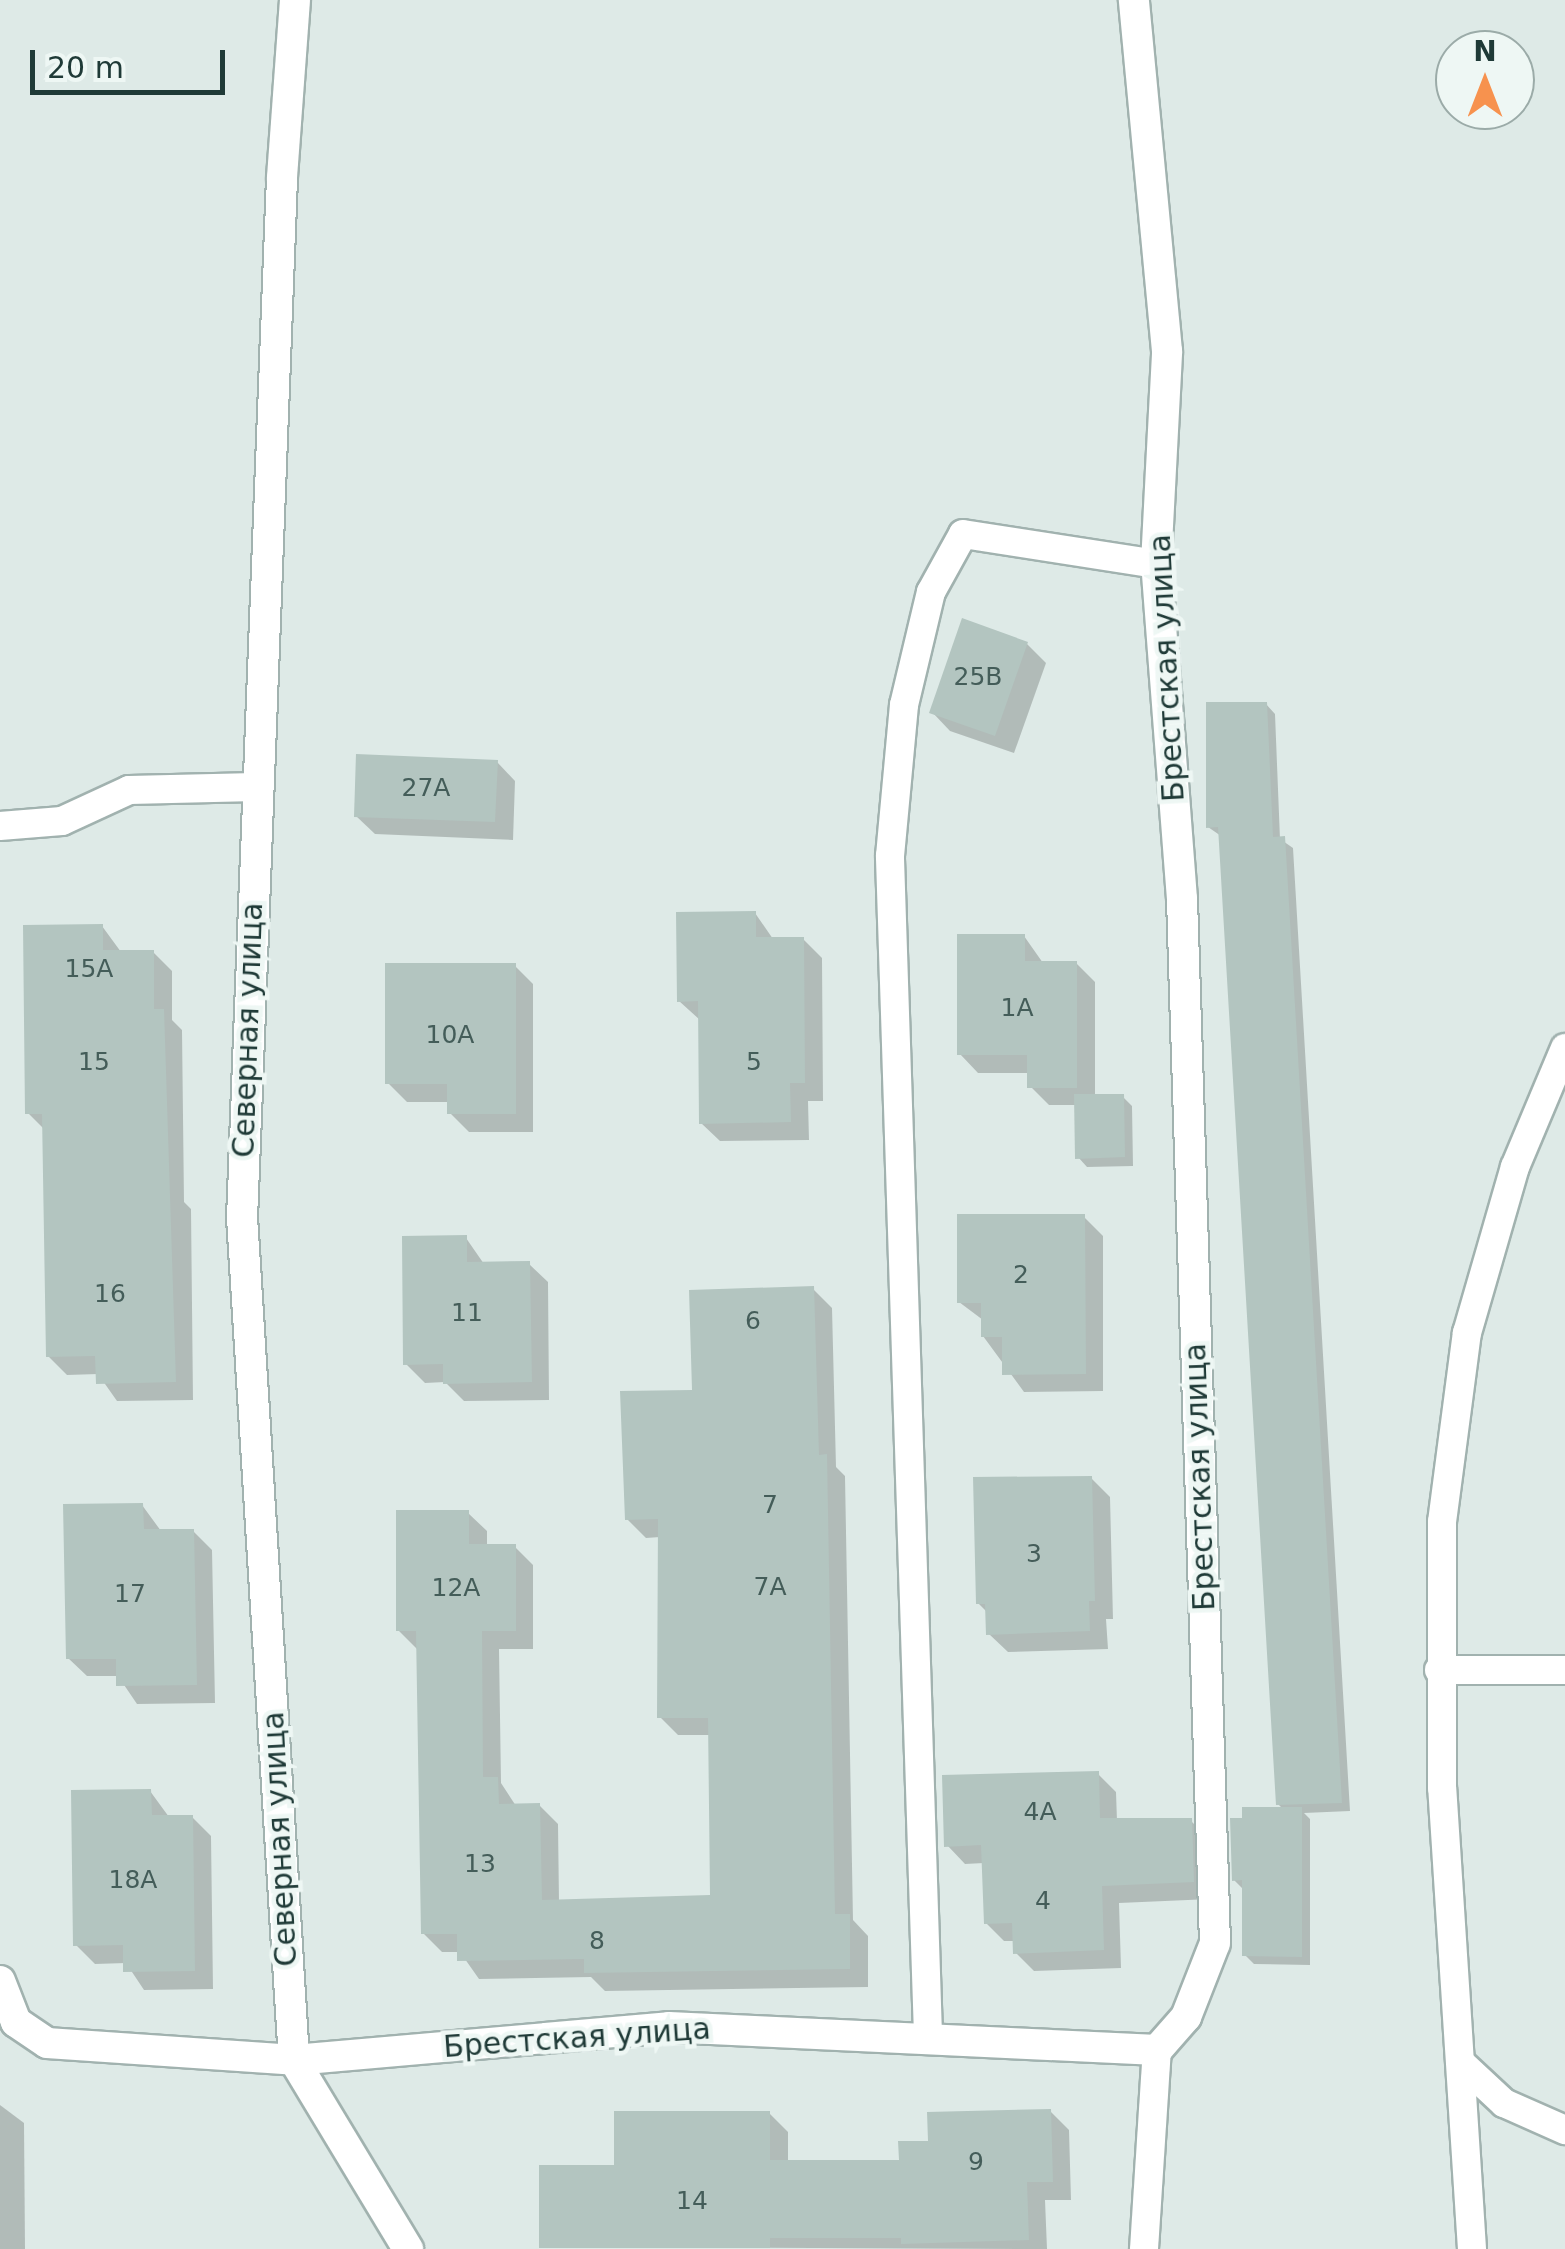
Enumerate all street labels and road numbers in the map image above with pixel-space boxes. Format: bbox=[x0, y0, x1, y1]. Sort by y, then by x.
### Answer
street label: Брестская улица bbox=[1142, 533, 1192, 803]
street label: Северная улица bbox=[226, 902, 270, 1158]
street label: Брестская улица bbox=[1177, 1343, 1223, 1611]
street label: Северная улица bbox=[255, 1711, 305, 1967]
street label: Брестская улица bbox=[442, 2011, 712, 2065]

